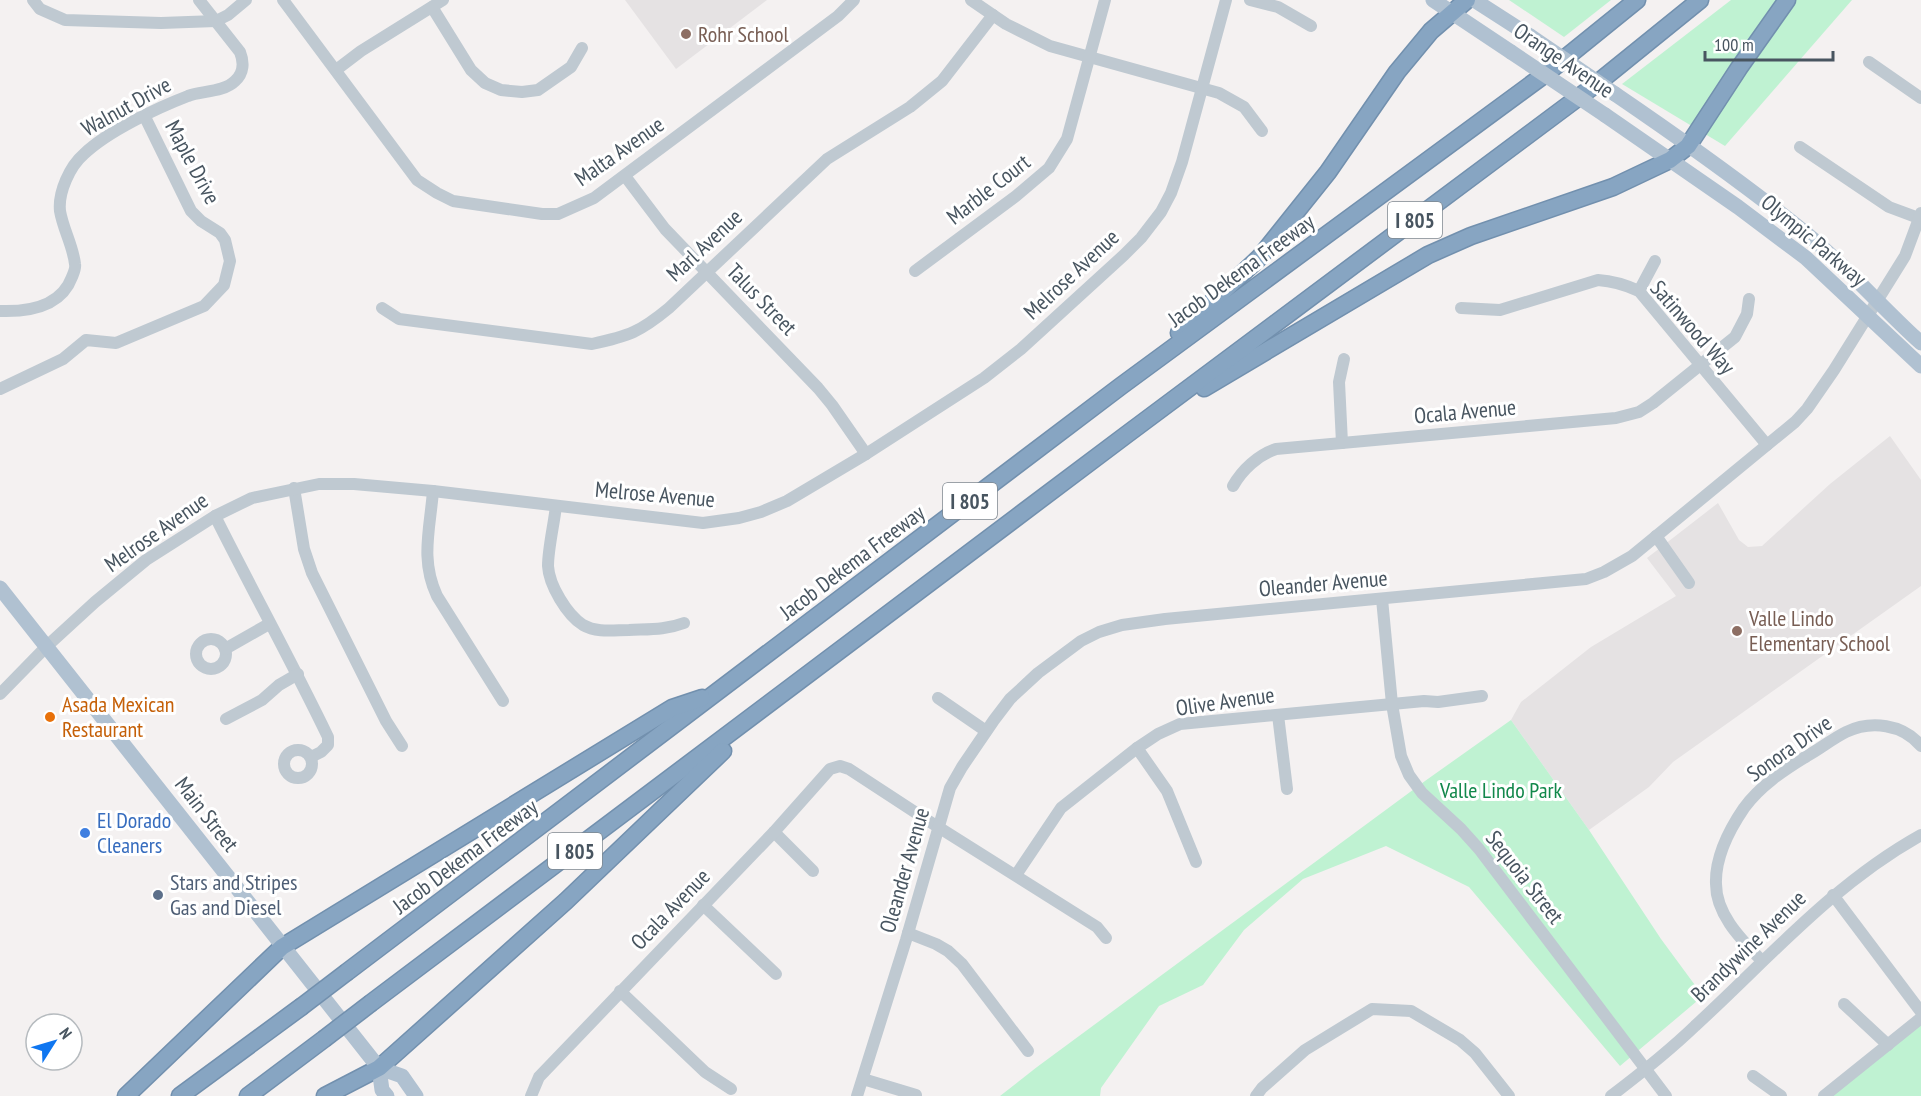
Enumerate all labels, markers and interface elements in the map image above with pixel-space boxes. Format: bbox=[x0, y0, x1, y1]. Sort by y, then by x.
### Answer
street label: Orange Avenue bbox=[1509, 16, 1619, 104]
place label: Rohr School bbox=[698, 20, 790, 48]
scale bar bbox=[1705, 24, 1832, 62]
marker: Rohr School bbox=[679, 27, 693, 41]
text: 100 m bbox=[1714, 33, 1754, 56]
street label: Walnut Drive bbox=[76, 70, 176, 142]
street label: Malta Avenue bbox=[569, 110, 669, 192]
street label: Maple Drive bbox=[159, 115, 227, 209]
street label: Marble Court bbox=[941, 148, 1035, 230]
street label: Olympic Parkway bbox=[1756, 188, 1873, 293]
road number: I 805 bbox=[1388, 202, 1442, 238]
street label: Marl Avenue bbox=[660, 203, 748, 287]
street label: Jacob Dekema Freeway bbox=[1162, 207, 1320, 333]
street label: Melrose Avenue bbox=[1018, 223, 1124, 325]
street label: Talus Street bbox=[721, 257, 803, 341]
street label: Satinwood Way bbox=[1645, 274, 1742, 380]
street label: Ocala Avenue bbox=[1413, 393, 1517, 429]
street label: Melrose Avenue bbox=[594, 475, 716, 513]
road number: I 805 bbox=[943, 483, 997, 519]
street label: Melrose Avenue bbox=[99, 486, 213, 578]
street label: Jacob Dekema Freeway bbox=[773, 498, 931, 626]
street label: Oleander Avenue bbox=[1257, 563, 1389, 603]
place label: Valle Lindo Elementary School bbox=[1748, 604, 1891, 657]
marker: Valle Lindo Elementary School bbox=[1730, 624, 1744, 638]
street label: Olive Avenue bbox=[1174, 680, 1276, 722]
place label: Asada Mexican Restaurant bbox=[62, 690, 174, 743]
street label: Sonora Drive bbox=[1741, 709, 1837, 787]
marker: Asada Mexican Restaurant bbox=[43, 710, 57, 724]
street label: Main Street bbox=[169, 771, 245, 857]
park label: Valle Lindo Park bbox=[1439, 776, 1562, 804]
street label: Jacob Dekema Freeway bbox=[386, 792, 544, 920]
street label: Oleander Avenue bbox=[873, 804, 935, 936]
place label: El Dorado Cleaners bbox=[97, 806, 171, 859]
street label: Sequoia Street bbox=[1480, 825, 1570, 929]
marker: El Dorado Cleaners bbox=[78, 826, 92, 840]
road number: I 805 bbox=[548, 833, 602, 869]
street label: Ocala Avenue bbox=[624, 862, 716, 956]
place label: Stars and Stripes Gas and Diesel bbox=[170, 868, 297, 921]
street label: Brandywine Avenue bbox=[1685, 884, 1811, 1008]
marker: Stars and Stripes Gas and Diesel bbox=[151, 888, 165, 902]
north arrow bbox=[24, 1012, 84, 1072]
text: N bbox=[55, 1024, 77, 1042]

